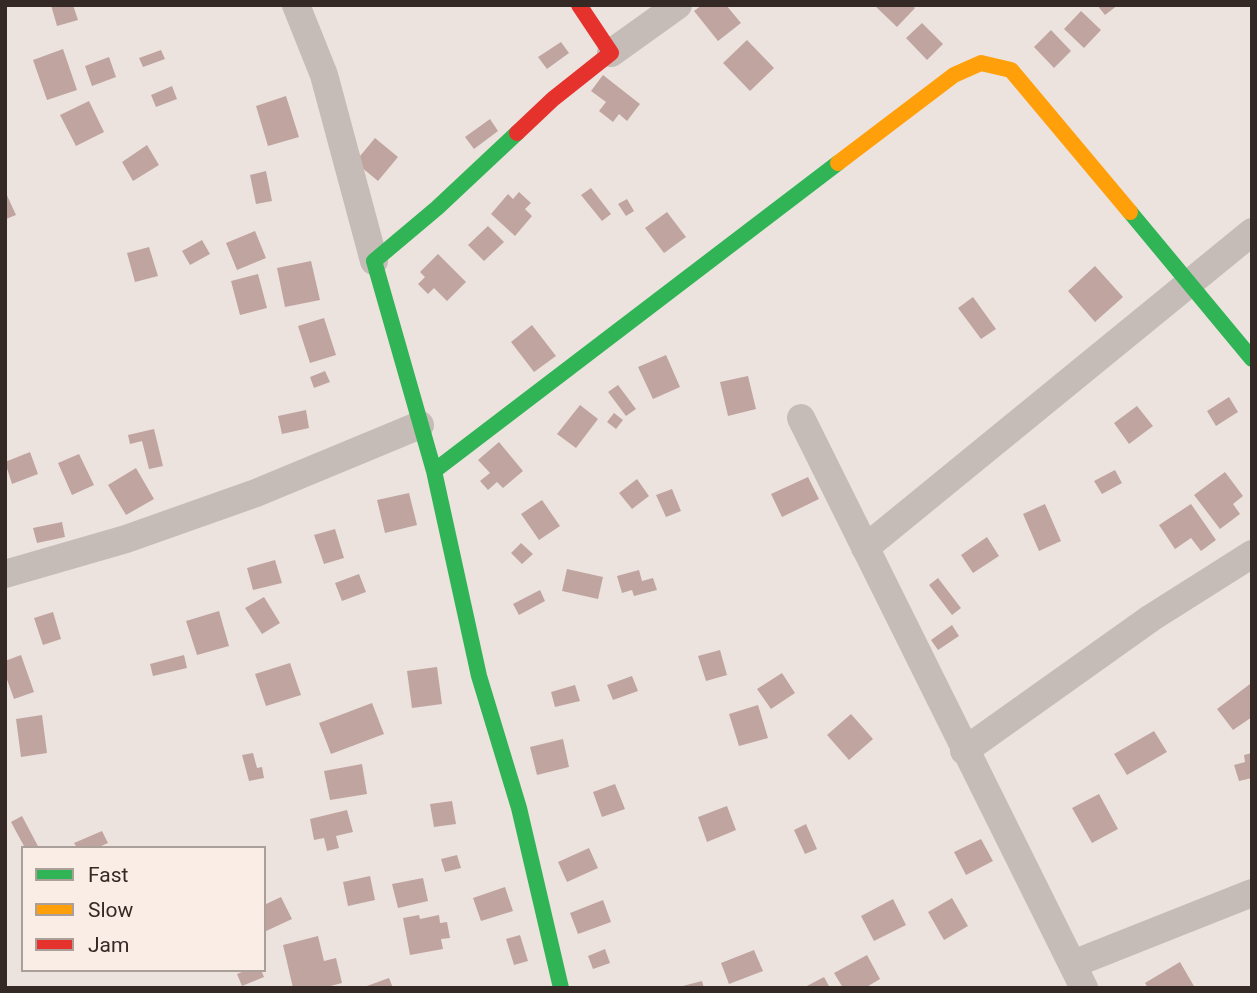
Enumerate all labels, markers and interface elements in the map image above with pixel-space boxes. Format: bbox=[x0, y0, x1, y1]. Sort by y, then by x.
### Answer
legend bbox=[21, 846, 266, 972]
text: Fast bbox=[88, 863, 128, 887]
text: Slow bbox=[88, 898, 133, 922]
text: Jam bbox=[88, 933, 129, 957]

